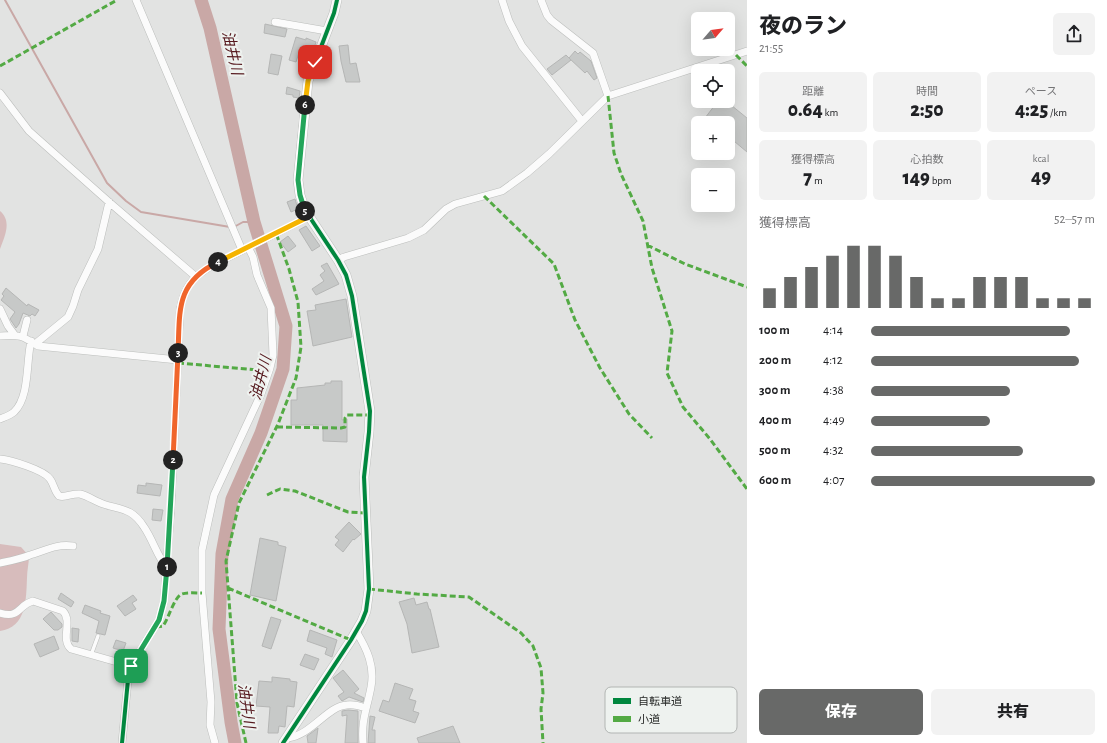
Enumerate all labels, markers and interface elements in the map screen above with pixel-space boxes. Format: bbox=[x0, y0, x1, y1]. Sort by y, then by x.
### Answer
north arrow bbox=[691, 12, 735, 56]
map controls bbox=[691, 12, 735, 212]
button: share bbox=[1053, 13, 1095, 55]
text: 夜のラン bbox=[759, 15, 847, 37]
water label: 油井川 bbox=[220, 29, 246, 79]
text: 21:55 bbox=[759, 42, 783, 55]
pin bbox=[298, 45, 332, 79]
icon: check bbox=[304, 51, 326, 73]
button: locate bbox=[691, 64, 735, 108]
text: 距離 bbox=[802, 86, 824, 97]
text: 時間 bbox=[916, 86, 938, 97]
text: ペース bbox=[1025, 86, 1057, 97]
pin: 6 bbox=[295, 95, 315, 115]
text: 6 bbox=[302, 99, 308, 110]
text: 0.64 bbox=[788, 100, 823, 120]
text: 2:50 bbox=[910, 100, 944, 120]
text: 4:25 bbox=[1015, 100, 1048, 120]
text: km bbox=[823, 107, 838, 118]
text: /km bbox=[1048, 107, 1067, 118]
button: + bbox=[691, 116, 735, 160]
text: kcal bbox=[1033, 153, 1049, 164]
text: 獲得標高 bbox=[791, 154, 835, 165]
text: 心拍数 bbox=[911, 154, 944, 165]
text: 49 bbox=[1031, 167, 1051, 187]
button: − bbox=[691, 168, 735, 212]
text: 7 bbox=[803, 168, 812, 188]
text: 149 bbox=[902, 168, 930, 188]
text: m bbox=[812, 175, 823, 186]
text: bpm bbox=[930, 175, 952, 186]
pin: 5 bbox=[295, 201, 315, 221]
text: 5 bbox=[303, 205, 307, 216]
text: 52–57 m bbox=[1054, 213, 1095, 226]
text: 獲得標高 bbox=[759, 217, 811, 230]
pin: 4 bbox=[208, 252, 228, 272]
text: 4 bbox=[215, 256, 221, 267]
text: 100 m bbox=[759, 324, 790, 337]
text: 4:14 bbox=[823, 324, 843, 337]
pin: 3 bbox=[168, 343, 188, 363]
text: 3 bbox=[176, 347, 180, 358]
water label: 油井川 bbox=[247, 352, 275, 402]
text: 200 m bbox=[759, 354, 791, 367]
text: 4:12 bbox=[823, 354, 843, 367]
text: 300 m bbox=[759, 384, 791, 397]
text: 4:38 bbox=[823, 384, 844, 397]
text: 400 m bbox=[759, 414, 792, 427]
text: 4:49 bbox=[823, 414, 845, 427]
text: 500 m bbox=[759, 444, 791, 457]
text: 4:32 bbox=[823, 444, 844, 457]
pin: 2 bbox=[163, 450, 183, 470]
text: 2 bbox=[170, 454, 176, 465]
text: 600 m bbox=[759, 474, 791, 487]
text: 4:07 bbox=[823, 474, 845, 487]
pin: 1 bbox=[157, 557, 177, 577]
text: 1 bbox=[165, 561, 169, 572]
pin bbox=[114, 649, 148, 683]
icon: arrive bbox=[120, 655, 142, 677]
water label: 油井川 bbox=[235, 683, 258, 731]
legend bbox=[605, 687, 737, 733]
button: 保存 bbox=[759, 689, 923, 735]
button: 共有 bbox=[931, 689, 1095, 735]
text: 自転車道 bbox=[638, 695, 682, 707]
text: 小道 bbox=[638, 713, 660, 725]

